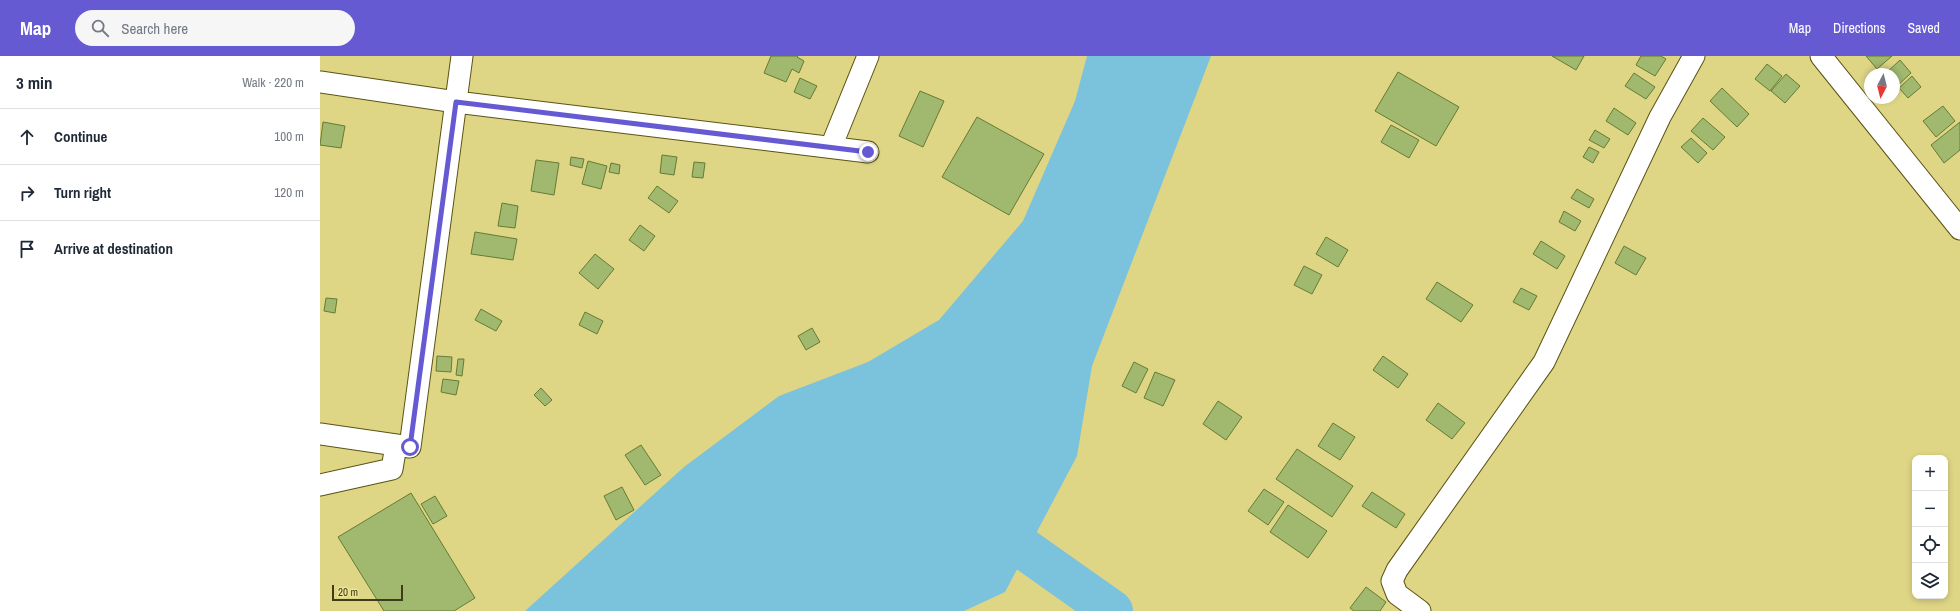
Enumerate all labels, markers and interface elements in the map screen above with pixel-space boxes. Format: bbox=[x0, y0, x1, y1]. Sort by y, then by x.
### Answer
search box bbox=[75, 10, 355, 46]
text: Map bbox=[20, 15, 51, 41]
icon: search bbox=[89, 17, 111, 39]
text: Search here bbox=[121, 18, 188, 39]
text: Map bbox=[1789, 19, 1811, 37]
text: Directions bbox=[1833, 19, 1885, 37]
text: Saved bbox=[1907, 19, 1940, 37]
north arrow bbox=[1864, 68, 1900, 104]
text: 3 min bbox=[16, 71, 52, 94]
text: Walk · 220 m bbox=[242, 74, 304, 91]
icon: ahead bbox=[16, 126, 38, 148]
text: Continue bbox=[54, 126, 107, 147]
text: 100 m bbox=[274, 128, 304, 145]
route end bbox=[859, 143, 877, 161]
icon: right bbox=[16, 182, 38, 204]
text: Turn right bbox=[54, 182, 111, 203]
text: 120 m bbox=[274, 184, 304, 201]
icon: arrive bbox=[16, 238, 38, 260]
text: Arrive at destination bbox=[54, 238, 173, 259]
route start bbox=[401, 438, 419, 456]
map controls bbox=[1912, 455, 1948, 599]
button: + bbox=[1912, 455, 1948, 491]
button: − bbox=[1912, 491, 1948, 527]
button: locate bbox=[1912, 527, 1948, 563]
button: layers bbox=[1912, 563, 1948, 599]
scale bar bbox=[332, 583, 403, 602]
text: 20 m bbox=[338, 585, 358, 599]

